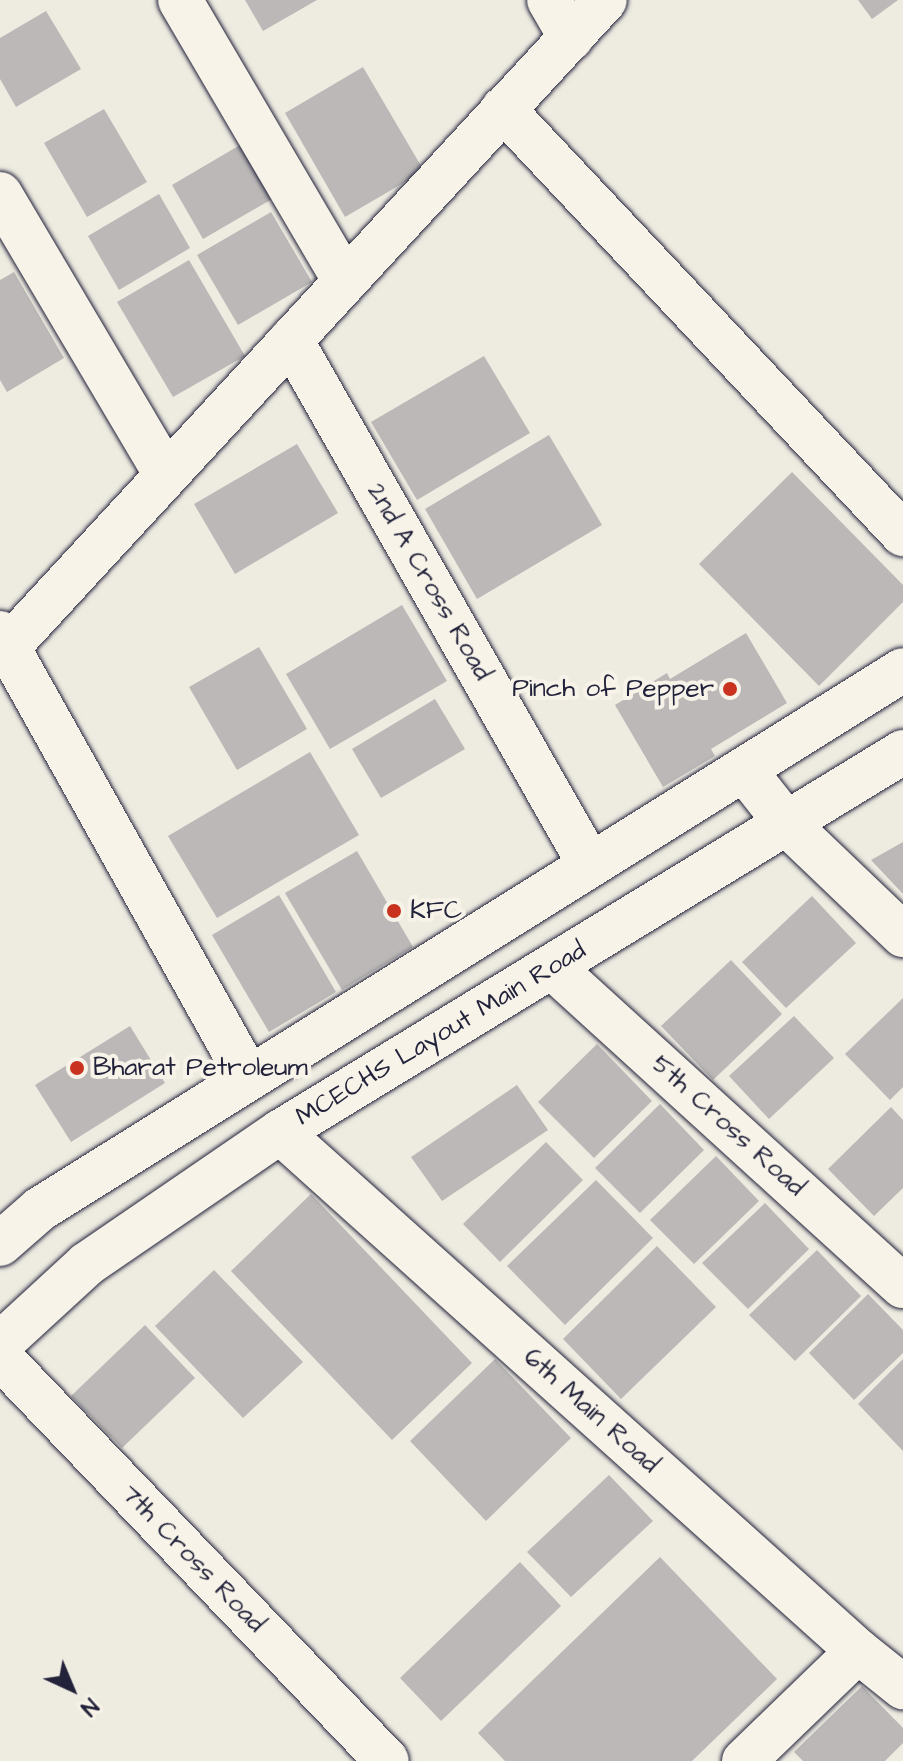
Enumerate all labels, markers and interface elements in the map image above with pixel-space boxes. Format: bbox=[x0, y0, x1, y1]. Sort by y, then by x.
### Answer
street label: 2nd A Cross Road bbox=[360, 478, 498, 686]
place label: Pinch of Pepper bbox=[512, 673, 714, 705]
marker: Pinch of Pepper bbox=[721, 680, 739, 698]
place label: KFC bbox=[410, 895, 462, 927]
marker: KFC bbox=[385, 902, 403, 920]
street label: MCECHS Layout Main Road bbox=[290, 935, 592, 1133]
street label: 5th Cross Road bbox=[645, 1049, 811, 1203]
place label: Bharat Petroleum bbox=[93, 1052, 308, 1084]
marker: Bharat Petroleum bbox=[68, 1059, 86, 1077]
street label: 6th Main Road bbox=[517, 1342, 665, 1480]
street label: 7th Cross Road bbox=[115, 1479, 271, 1639]
north arrow bbox=[32, 1649, 112, 1729]
text: N bbox=[73, 1691, 105, 1723]

